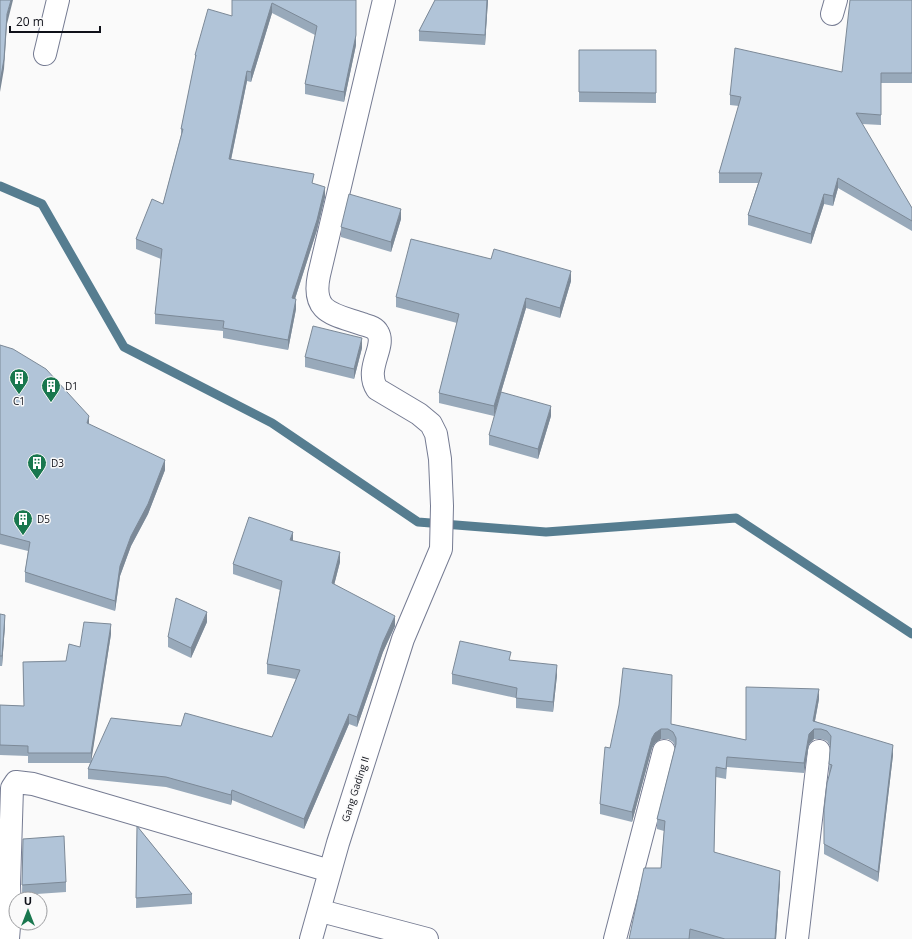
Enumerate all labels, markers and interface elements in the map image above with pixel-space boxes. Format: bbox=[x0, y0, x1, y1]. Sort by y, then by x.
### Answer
scale bar bbox=[10, 8, 100, 34]
text: 20 m bbox=[16, 13, 44, 30]
building icon: C1 bbox=[8, 367, 30, 395]
building icon: D1 bbox=[40, 375, 62, 403]
place label: D1 bbox=[65, 379, 78, 393]
place label: C1 bbox=[13, 394, 25, 408]
building icon: D3 bbox=[26, 452, 48, 480]
place label: D3 bbox=[51, 456, 64, 470]
building icon: D5 bbox=[12, 508, 34, 536]
place label: D5 bbox=[37, 512, 50, 526]
street label: Gang Gading II bbox=[338, 754, 372, 824]
north arrow bbox=[8, 891, 48, 931]
text: U bbox=[24, 893, 32, 908]

